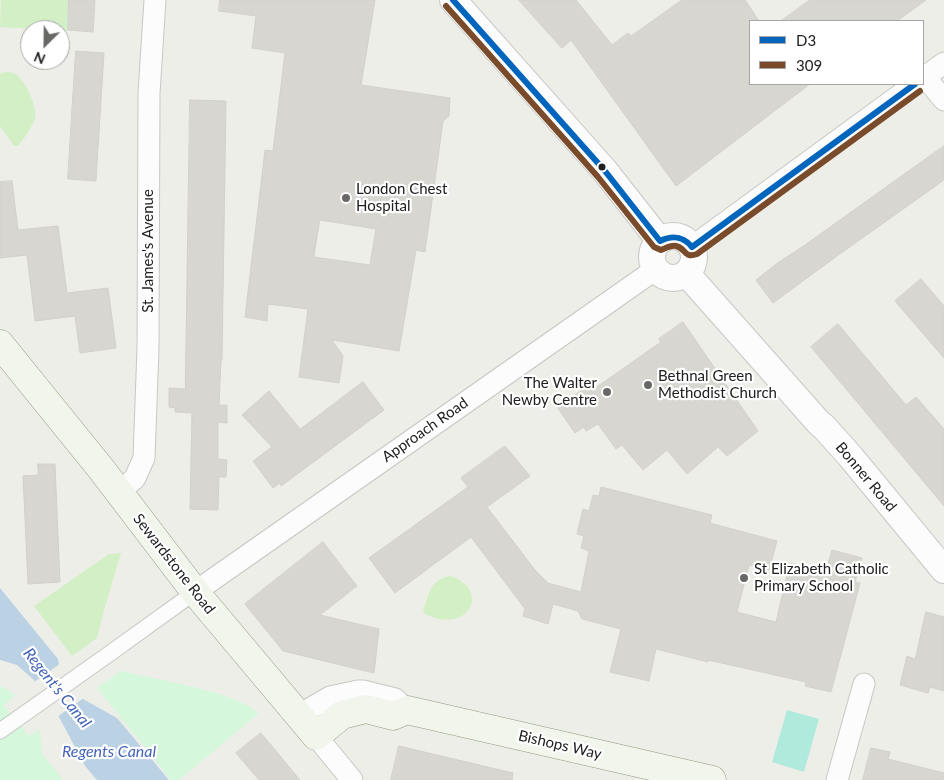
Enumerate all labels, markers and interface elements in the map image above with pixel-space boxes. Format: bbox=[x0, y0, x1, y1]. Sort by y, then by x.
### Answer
north arrow bbox=[20, 20, 70, 70]
legend bbox=[749, 20, 924, 85]
text: D3 bbox=[796, 31, 816, 49]
text: N bbox=[31, 48, 48, 68]
text: 309 bbox=[796, 56, 822, 74]
unlabelled marker bbox=[597, 162, 607, 172]
place label: London Chest Hospital bbox=[356, 180, 447, 215]
street label: St. James's Avenue bbox=[139, 189, 157, 313]
marker: London Chest Hospital bbox=[340, 192, 352, 204]
place label: Bethnal Green Methodist Church bbox=[658, 367, 777, 402]
place label: The Walter Newby Centre bbox=[502, 374, 597, 409]
marker: Bethnal Green Methodist Church bbox=[642, 379, 654, 391]
marker: The Walter Newby Centre bbox=[601, 386, 613, 398]
street label: Approach Road bbox=[379, 394, 471, 466]
street label: Bonner Road bbox=[832, 439, 900, 515]
street label: Sewardstone Road bbox=[129, 510, 219, 618]
place label: St Elizabeth Catholic Primary School bbox=[754, 560, 889, 595]
marker: St Elizabeth Catholic Primary School bbox=[738, 572, 750, 584]
water label: Regent's Canal bbox=[19, 644, 95, 732]
street label: Bishops Way bbox=[517, 727, 603, 763]
water label: Regents Canal bbox=[62, 742, 156, 762]

